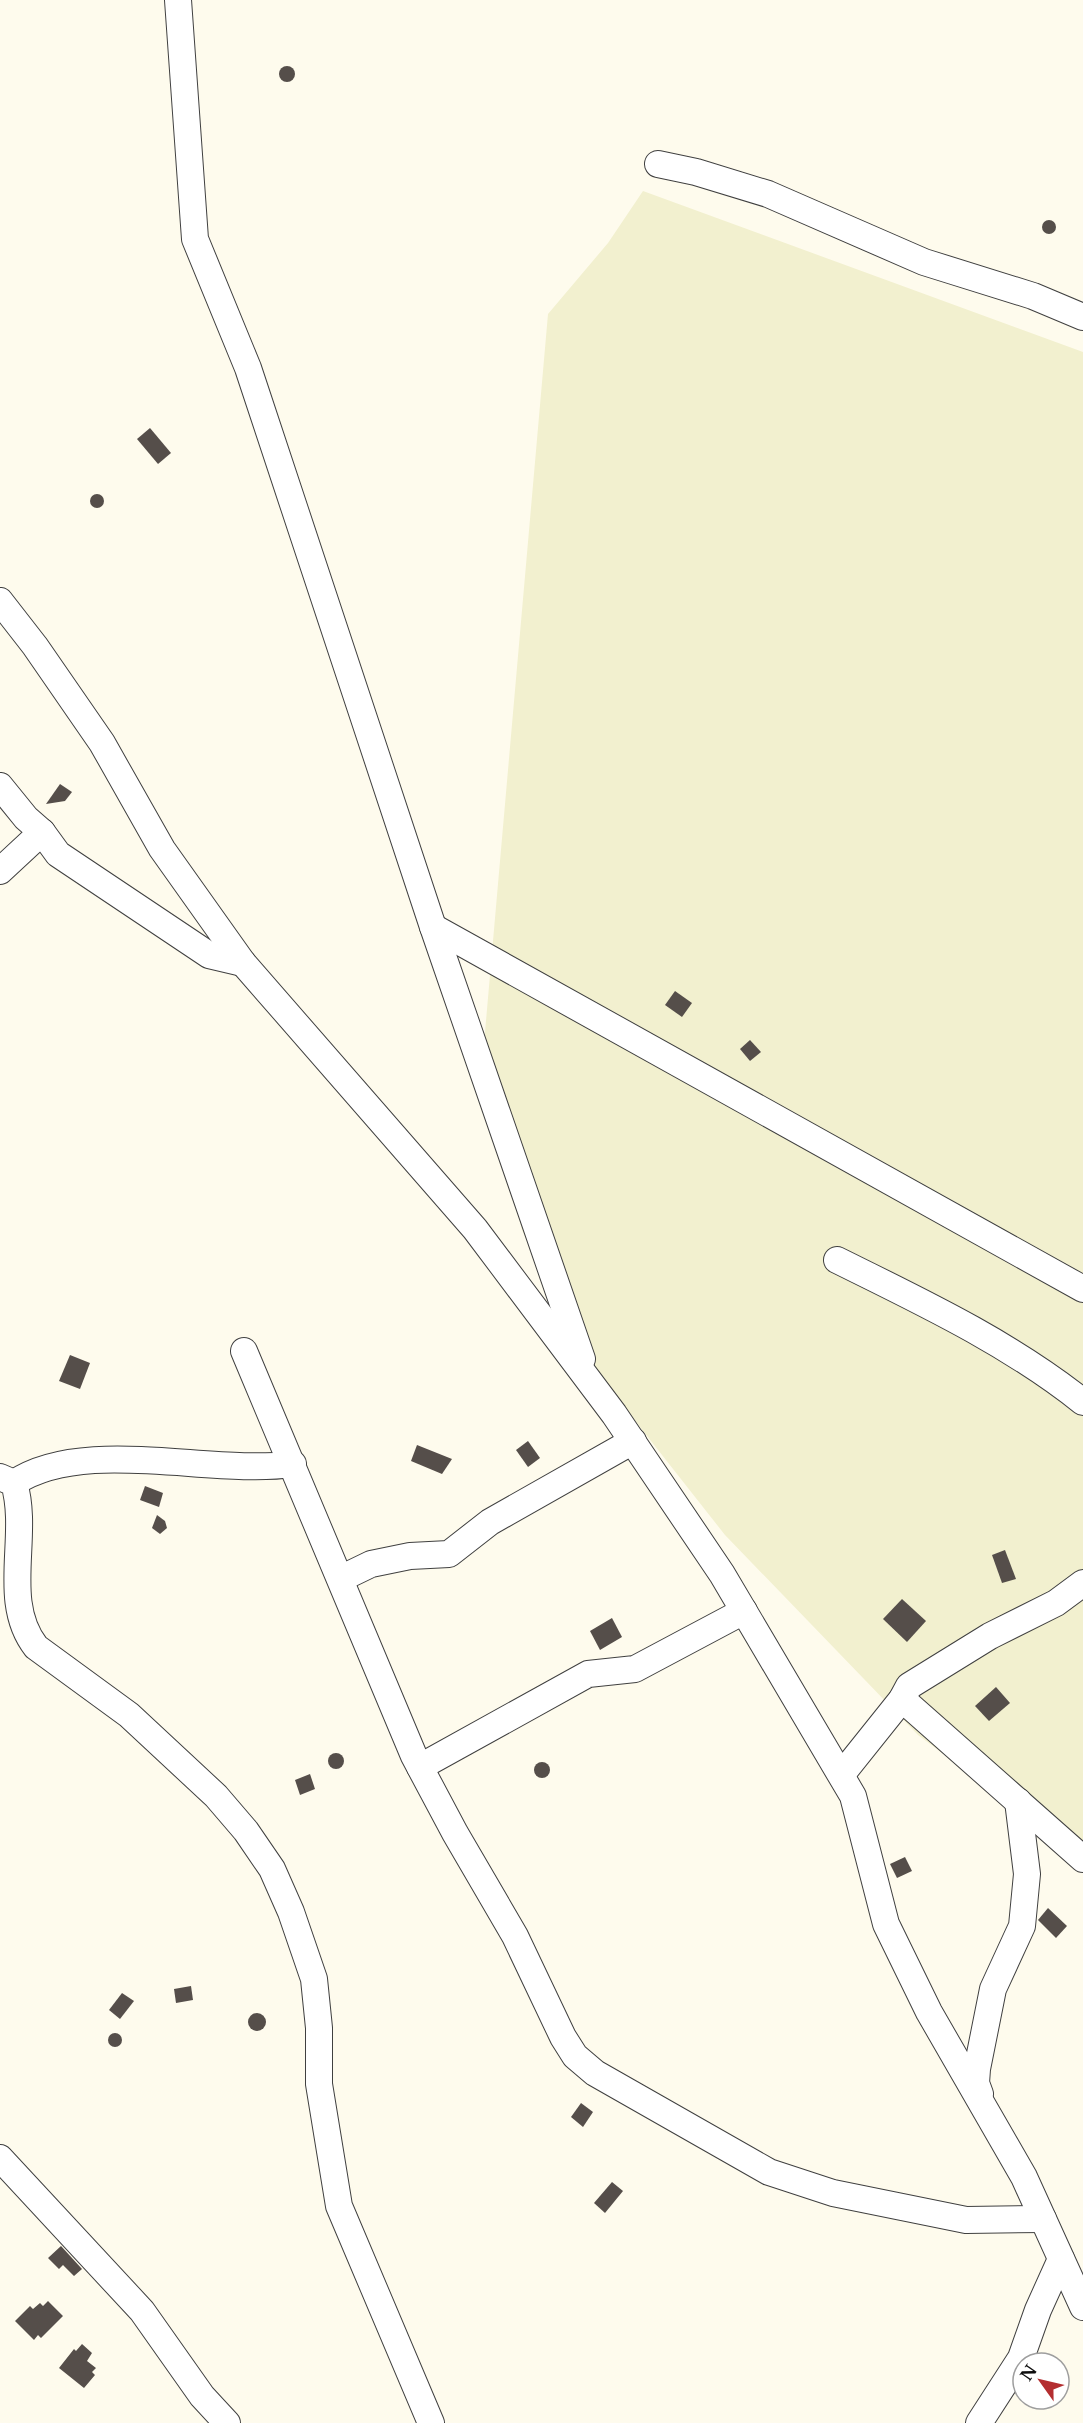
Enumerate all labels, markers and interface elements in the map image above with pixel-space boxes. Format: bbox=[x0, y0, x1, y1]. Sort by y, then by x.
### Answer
north arrow bbox=[1011, 2351, 1071, 2411]
text: N bbox=[1016, 2361, 1041, 2384]

